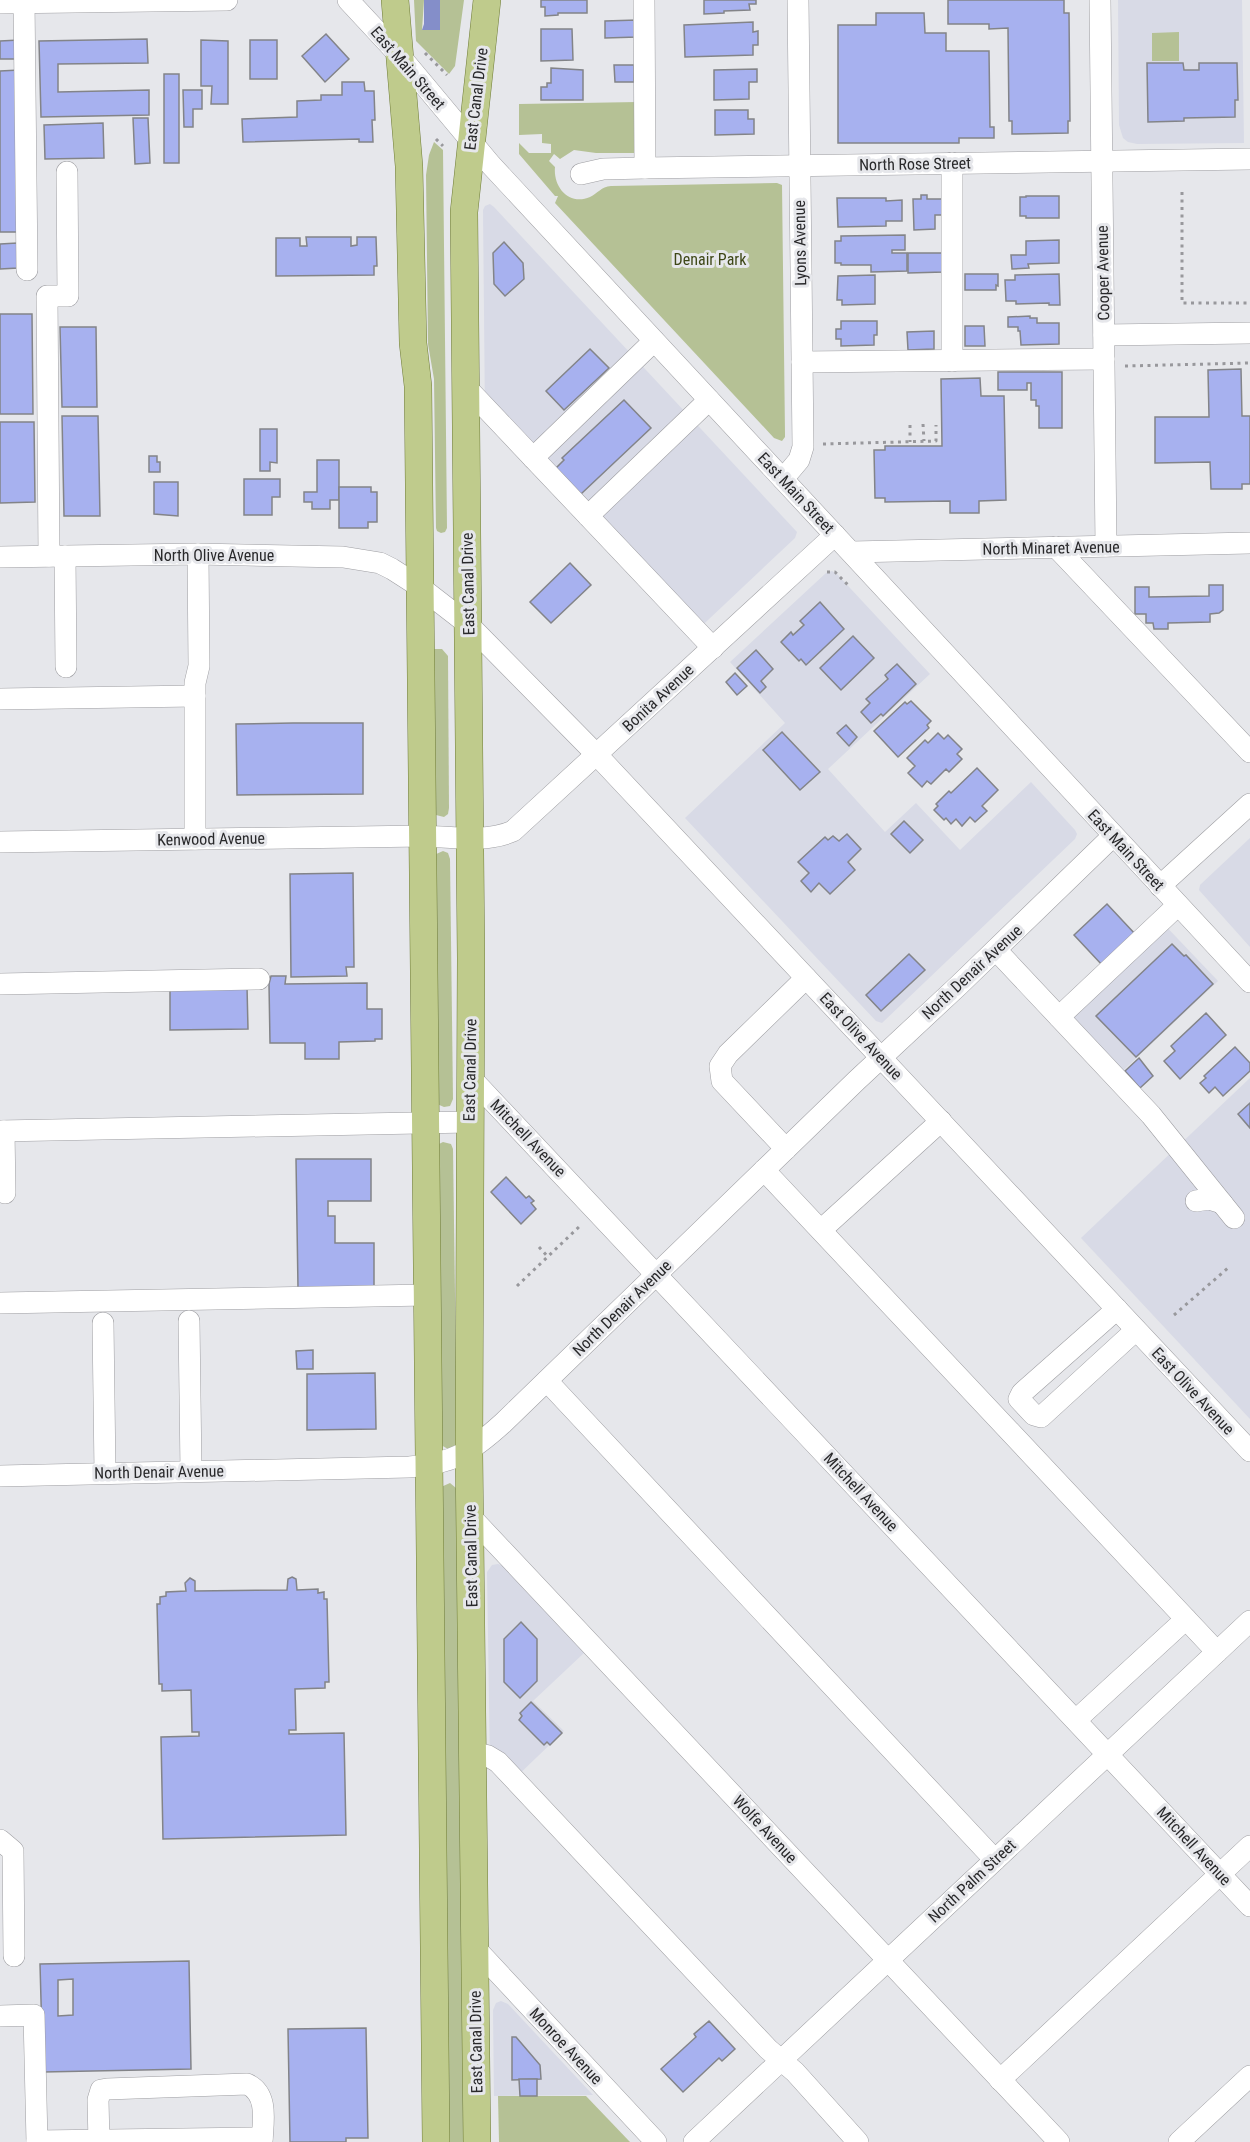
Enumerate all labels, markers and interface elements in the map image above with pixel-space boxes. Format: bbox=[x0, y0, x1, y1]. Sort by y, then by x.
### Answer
street label: East Main Street bbox=[367, 23, 449, 114]
street label: East Canal Drive bbox=[460, 47, 492, 151]
street label: North Rose Street bbox=[859, 154, 971, 174]
street label: Lyons Avenue bbox=[790, 200, 810, 286]
street label: Cooper Avenue bbox=[1093, 225, 1113, 321]
park label: Denair Park bbox=[674, 250, 747, 269]
street label: East Main Street bbox=[754, 449, 838, 538]
street label: East Canal Drive bbox=[458, 532, 478, 636]
street label: North Minaret Avenue bbox=[982, 537, 1120, 559]
street label: North Olive Avenue bbox=[154, 546, 274, 565]
street label: Bonita Avenue bbox=[618, 660, 698, 736]
street label: East Main Street bbox=[1084, 806, 1168, 895]
street label: Kenwood Avenue bbox=[157, 829, 265, 849]
street label: North Denair Avenue bbox=[918, 921, 1026, 1023]
street label: East Olive Avenue bbox=[816, 988, 906, 1084]
street label: East Canal Drive bbox=[460, 1018, 480, 1122]
street label: Mitchell Avenue bbox=[486, 1095, 570, 1181]
street label: North Denair Avenue bbox=[569, 1256, 675, 1360]
street label: East Olive Avenue bbox=[1148, 1343, 1238, 1439]
street label: Mitchell Avenue bbox=[820, 1449, 902, 1535]
street label: North Denair Avenue bbox=[94, 1461, 224, 1483]
street label: East Canal Drive bbox=[461, 1504, 481, 1608]
street label: Wolfe Avenue bbox=[729, 1791, 801, 1867]
street label: Mitchell Avenue bbox=[1153, 1803, 1235, 1889]
street label: North Palm Street bbox=[924, 1835, 1020, 1926]
street label: East Canal Drive bbox=[466, 1990, 486, 2094]
street label: Monroe Avenue bbox=[526, 2004, 606, 2088]

